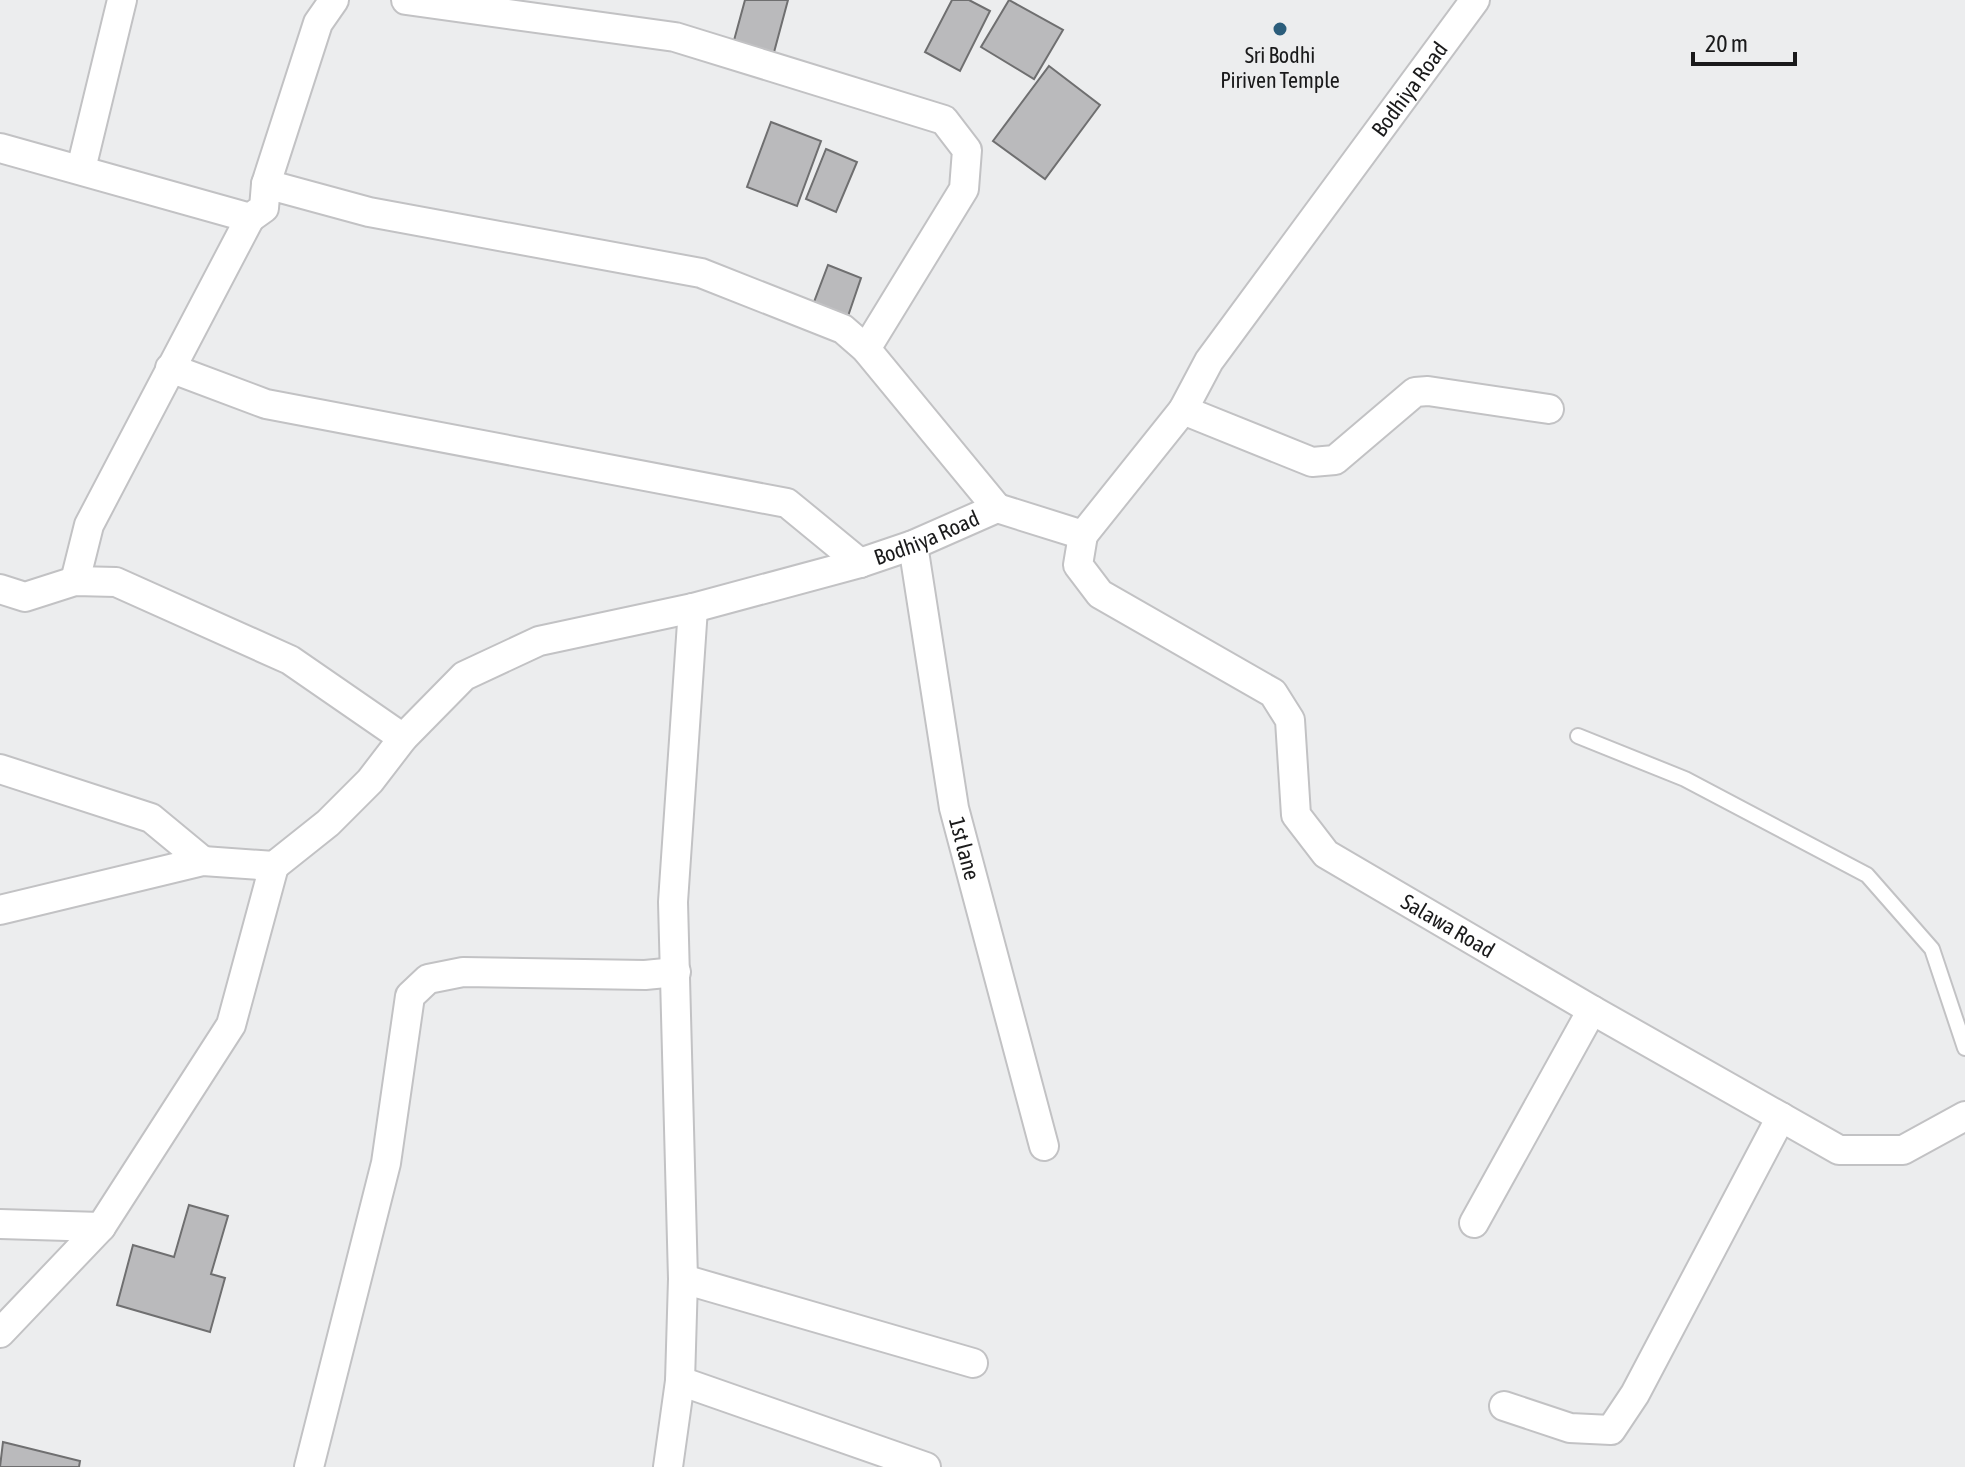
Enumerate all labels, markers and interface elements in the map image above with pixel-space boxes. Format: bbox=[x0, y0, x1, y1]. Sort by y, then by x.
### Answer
scale bar bbox=[1693, 16, 1795, 66]
marker: Sri Bodhi Piriven Temple bbox=[1271, 20, 1289, 38]
text: 20 m bbox=[1705, 30, 1748, 57]
street label: Bodhiya Road bbox=[1366, 37, 1453, 142]
place label: Sri Bodhi Piriven Temple bbox=[1220, 42, 1340, 93]
street label: Bodhiya Road bbox=[871, 505, 983, 570]
street label: 1st lane bbox=[944, 814, 986, 883]
street label: Salawa Road bbox=[1397, 888, 1499, 963]

